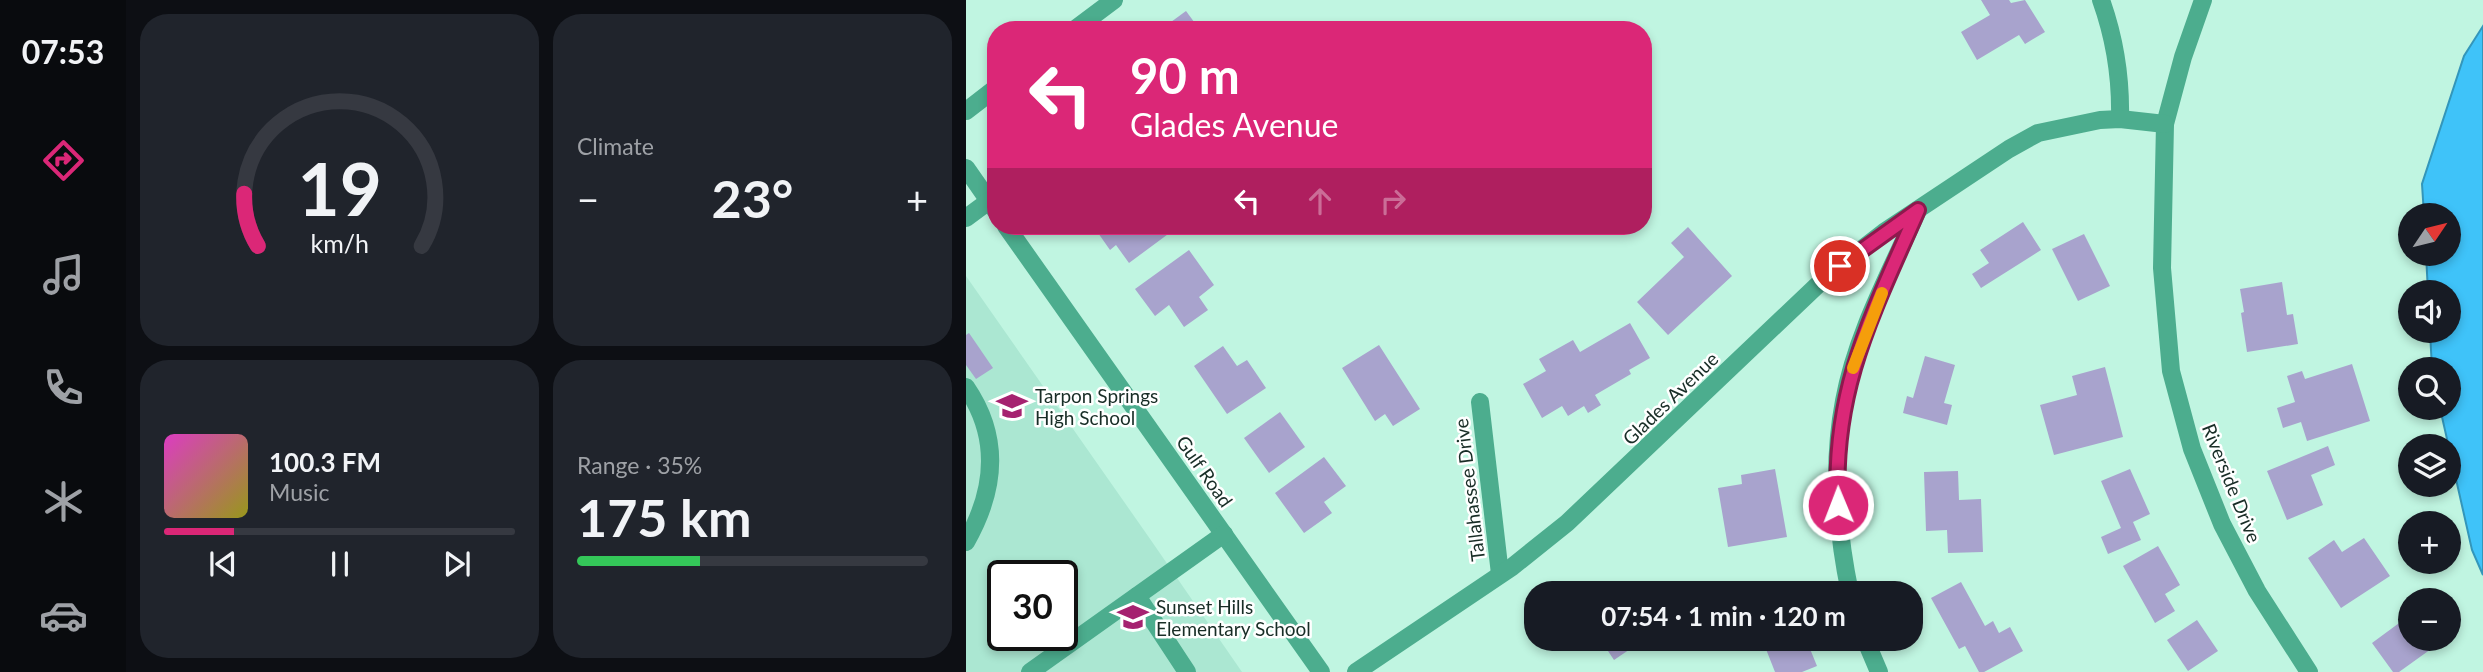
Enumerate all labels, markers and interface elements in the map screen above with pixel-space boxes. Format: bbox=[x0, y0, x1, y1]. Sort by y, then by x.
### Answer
text: 07:53 bbox=[22, 32, 104, 71]
text: 90 m bbox=[1130, 46, 1240, 104]
icon: left bbox=[1015, 49, 1106, 140]
text: Glades Avenue bbox=[1130, 105, 1338, 144]
text: Climate bbox=[577, 132, 654, 160]
icon: directions bbox=[39, 136, 88, 185]
text: 19 bbox=[297, 144, 382, 232]
text: 23° bbox=[712, 167, 793, 229]
text: − bbox=[577, 176, 599, 222]
text: + bbox=[906, 176, 928, 222]
icon: left bbox=[1228, 182, 1266, 220]
icon: ahead bbox=[1301, 182, 1339, 220]
icon: right bbox=[1374, 182, 1412, 220]
north arrow bbox=[2398, 203, 2460, 266]
map controls bbox=[2398, 203, 2461, 651]
text: km/h bbox=[310, 228, 369, 258]
pin bbox=[1810, 236, 1870, 296]
icon: arrive bbox=[1821, 247, 1859, 285]
icon: music bbox=[39, 250, 88, 299]
button: sound bbox=[2398, 280, 2461, 343]
street label: Glades Avenue bbox=[1618, 347, 1722, 449]
button: search bbox=[2398, 357, 2461, 420]
icon: phone bbox=[39, 363, 88, 412]
place label: Tarpon Springs High School bbox=[1035, 384, 1158, 429]
school or university icon: Tarpon Springs High School bbox=[995, 389, 1029, 423]
street label: Tallahassee Drive bbox=[1449, 417, 1489, 563]
street label: Riverside Drive bbox=[2198, 420, 2266, 546]
street label: Gulf Road bbox=[1172, 431, 1238, 511]
button: layers bbox=[2398, 434, 2461, 497]
text: 100.3 FM bbox=[269, 446, 381, 478]
text: Range · 35% bbox=[577, 451, 702, 479]
position arrow bbox=[1801, 468, 1875, 542]
icon: climate bbox=[39, 477, 88, 526]
text: Music bbox=[269, 478, 329, 506]
text: 175 km bbox=[577, 486, 751, 548]
button: + bbox=[2398, 511, 2461, 574]
icon: previous bbox=[204, 545, 242, 583]
icon: pause bbox=[321, 545, 359, 583]
icon: next bbox=[438, 545, 476, 583]
speed limit sign: 30 bbox=[987, 560, 1078, 651]
button: − bbox=[2398, 588, 2461, 651]
icon: car bbox=[39, 591, 88, 640]
place label: Sunset Hills Elementary School bbox=[1156, 595, 1311, 640]
school or university icon: Sunset Hills Elementary School bbox=[1116, 600, 1150, 634]
text: 07:54 · 1 min · 120 m bbox=[1601, 600, 1846, 632]

